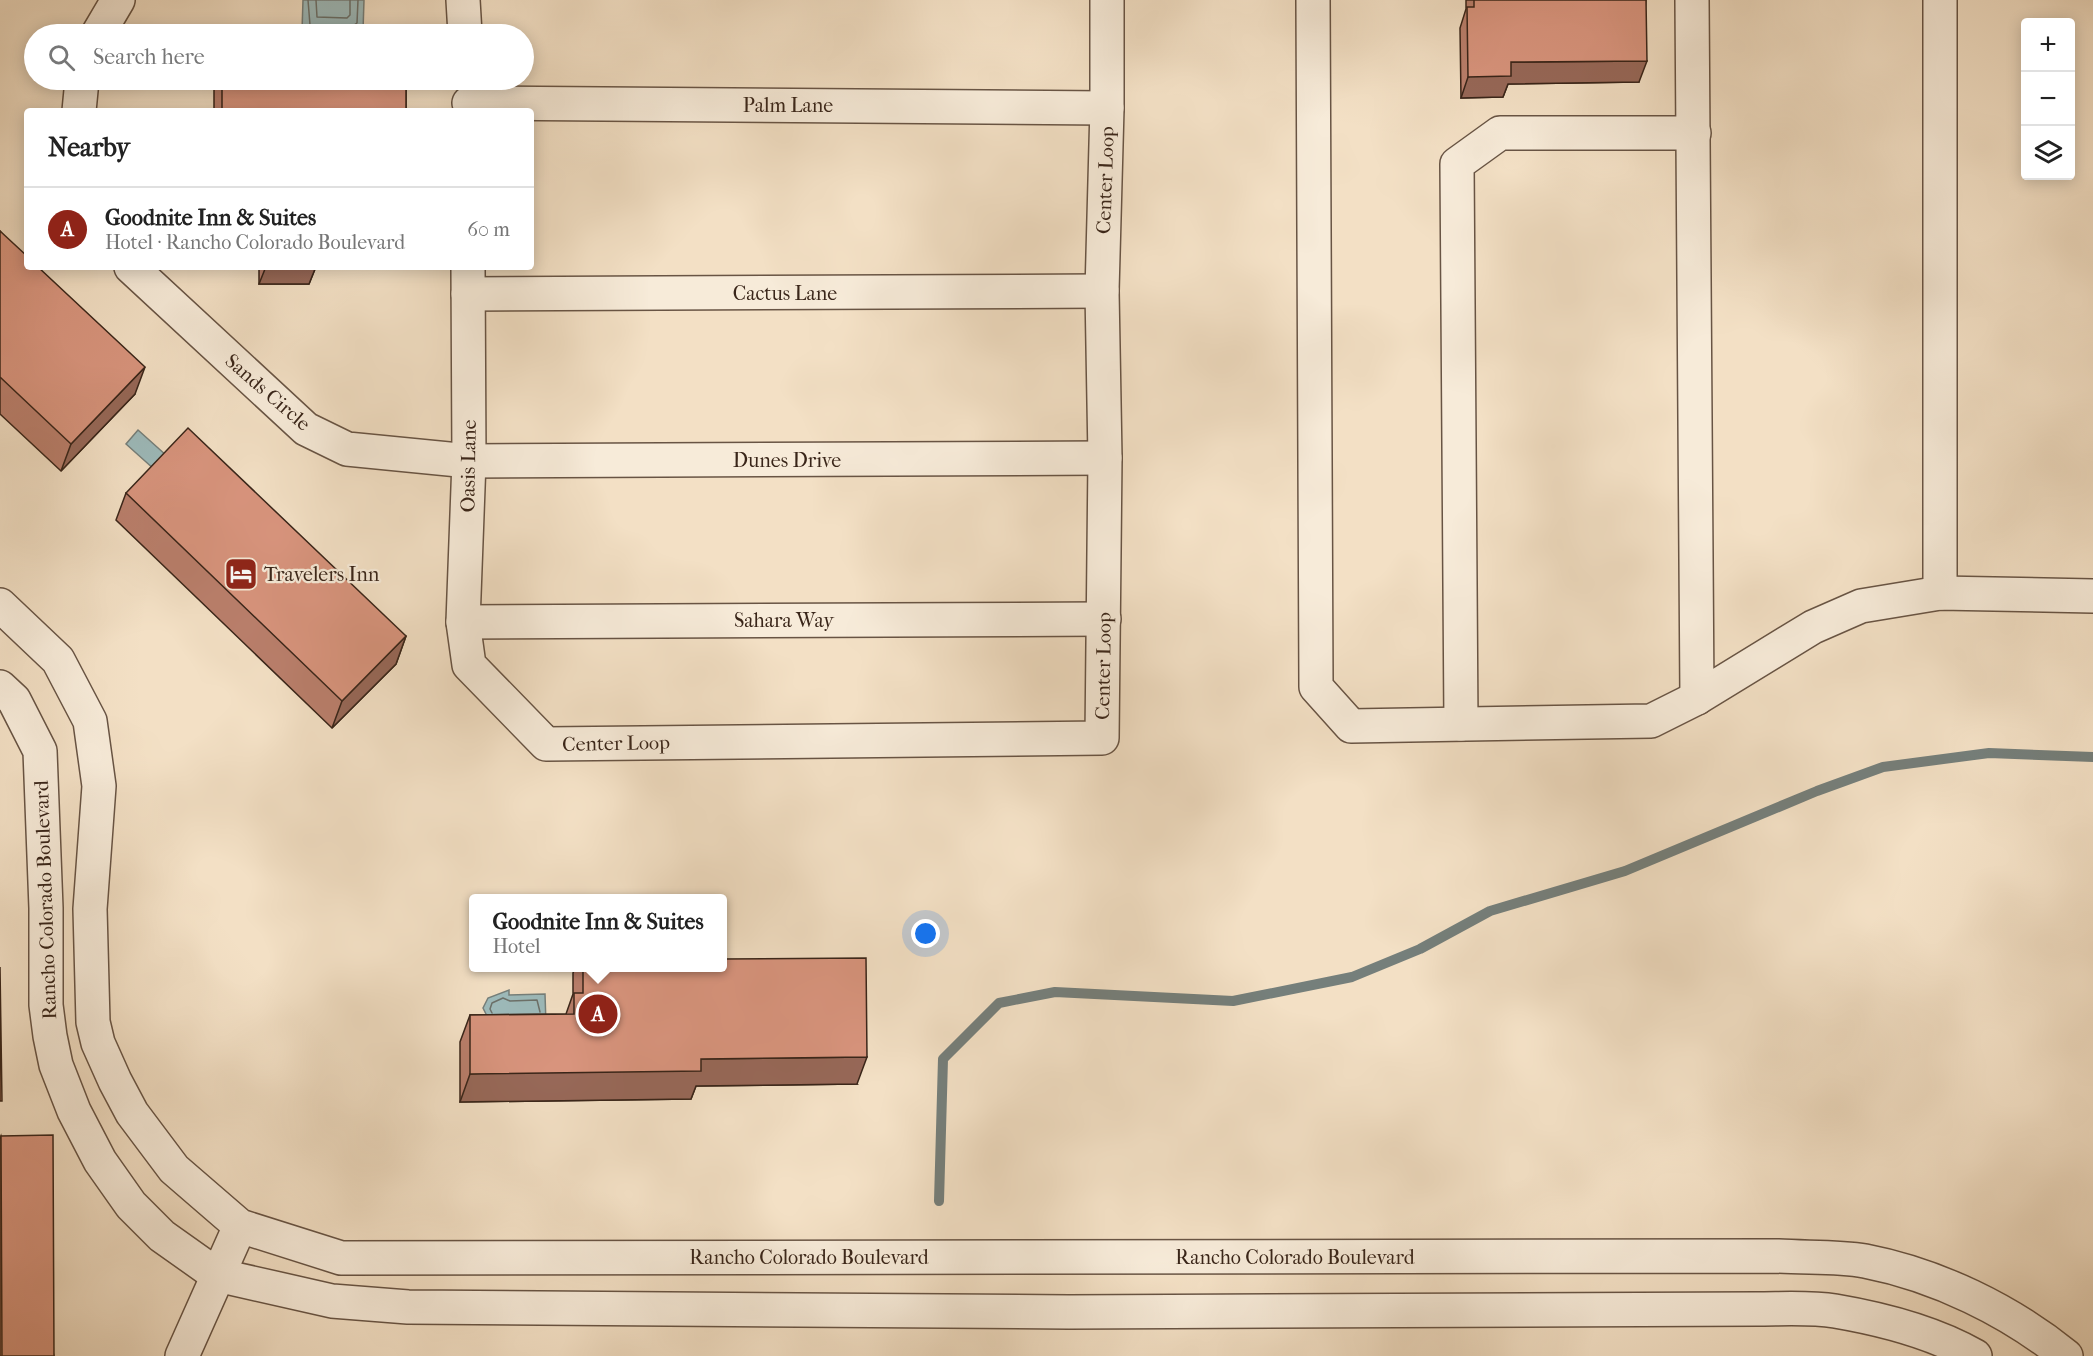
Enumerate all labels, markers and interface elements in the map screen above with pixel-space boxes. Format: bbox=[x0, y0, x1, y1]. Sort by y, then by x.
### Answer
map controls bbox=[2021, 18, 2075, 180]
button: + bbox=[2021, 18, 2075, 72]
search box bbox=[24, 24, 534, 90]
icon: search bbox=[45, 41, 78, 74]
text: Search here bbox=[93, 44, 205, 70]
button: − bbox=[2021, 72, 2075, 126]
street label: Palm Lane bbox=[743, 94, 833, 117]
street label: Center Loop bbox=[1092, 126, 1119, 234]
button: layers bbox=[2021, 126, 2075, 180]
text: Nearby bbox=[48, 132, 130, 163]
text: Goodnite Inn & Suites bbox=[105, 205, 316, 231]
text: A bbox=[61, 218, 74, 241]
text: 60 m bbox=[467, 218, 510, 241]
text: Hotel · Rancho Colorado Boulevard bbox=[105, 231, 405, 254]
street label: Cactus Lane bbox=[733, 282, 837, 305]
street label: Sands Circle bbox=[220, 349, 315, 436]
street label: Oasis Lane bbox=[456, 419, 481, 513]
street label: Dunes Drive bbox=[733, 449, 841, 472]
hotel icon: Travelers Inn bbox=[223, 556, 259, 592]
place label: Travelers Inn bbox=[264, 563, 380, 586]
street label: Sahara Way bbox=[734, 609, 835, 632]
street label: Center Loop bbox=[1091, 612, 1116, 720]
street label: Center Loop bbox=[562, 731, 670, 756]
street label: Rancho Colorado Boulevard bbox=[30, 779, 61, 1020]
popup bbox=[469, 894, 727, 972]
text: Goodnite Inn & Suites bbox=[492, 909, 704, 935]
your location bbox=[911, 919, 940, 948]
text: Hotel bbox=[492, 935, 541, 958]
pin: A bbox=[578, 992, 618, 1036]
street label: Rancho Colorado Boulevard bbox=[689, 1246, 930, 1269]
street label: Rancho Colorado Boulevard bbox=[1175, 1246, 1416, 1269]

